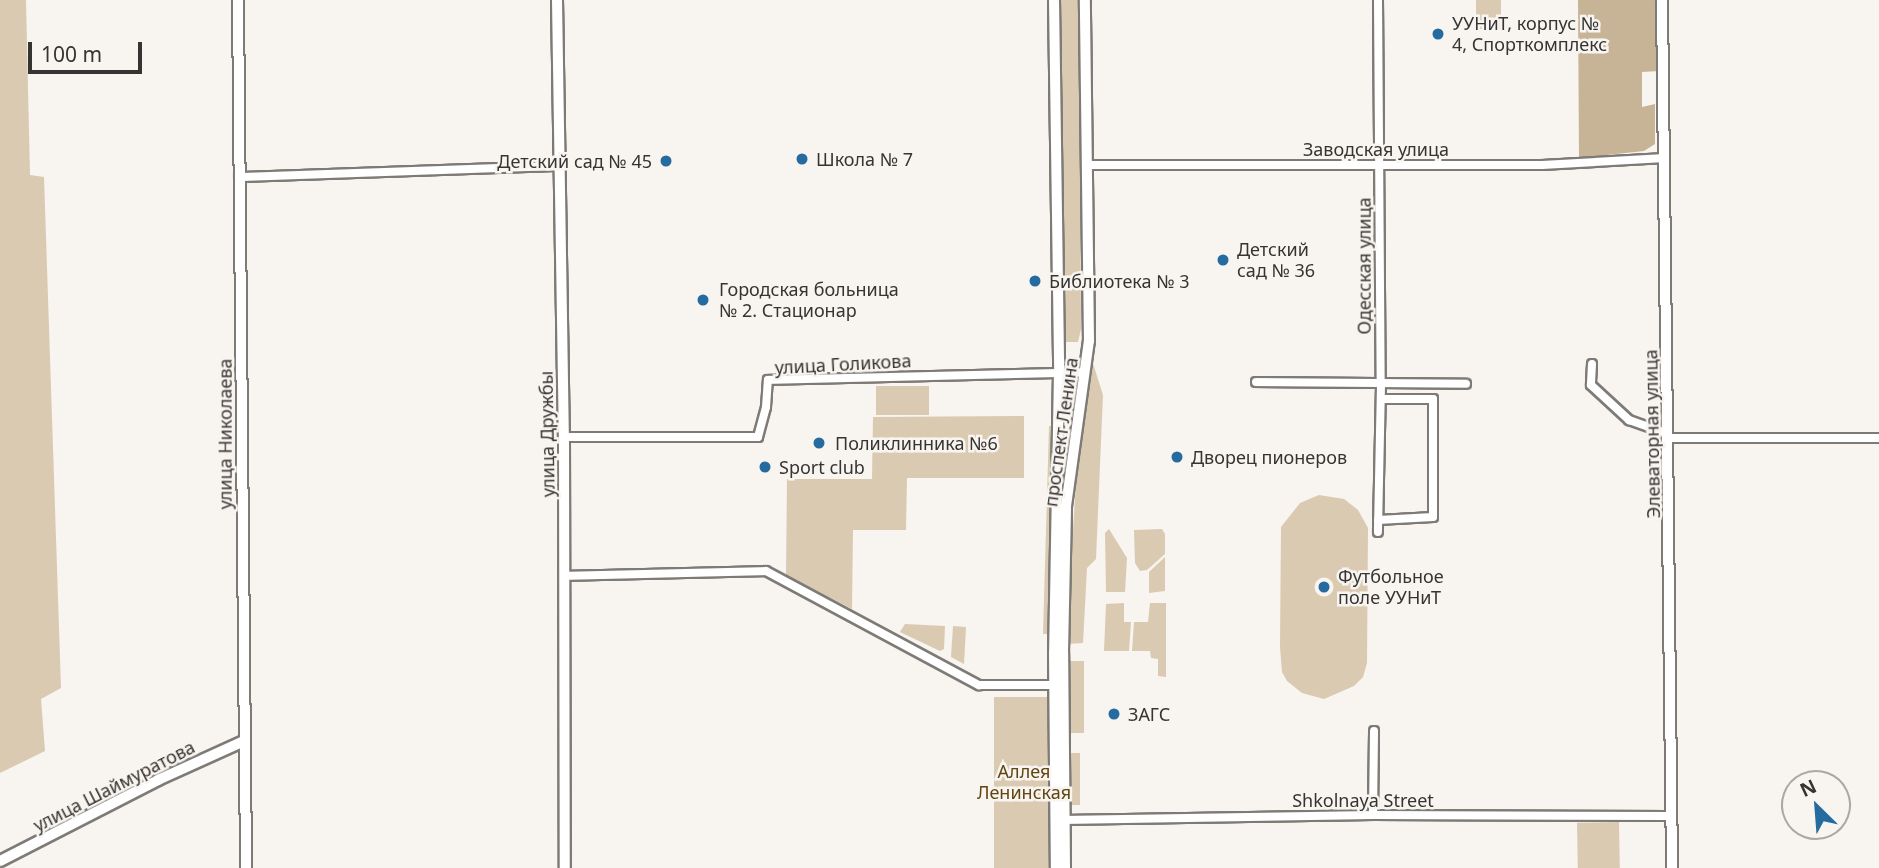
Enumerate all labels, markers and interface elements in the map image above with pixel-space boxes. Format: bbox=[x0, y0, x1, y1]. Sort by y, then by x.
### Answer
place label: УУНиТ, корпус № 4, Спорткомплекс bbox=[1452, 13, 1607, 56]
marker: УУНиТ, корпус № 4, Спорткомплекс bbox=[1430, 26, 1446, 42]
scale bar bbox=[32, 28, 145, 72]
text: 100 m bbox=[41, 40, 102, 68]
street label: Заводская улица bbox=[1303, 138, 1449, 160]
place label: Школа № 7 bbox=[816, 148, 913, 170]
place label: Детский сад № 45 bbox=[497, 150, 652, 172]
marker: Школа № 7 bbox=[794, 151, 810, 167]
marker: Детский сад № 45 bbox=[658, 153, 674, 169]
street label: Одесская улица bbox=[1353, 197, 1375, 335]
place label: Детский сад № 36 bbox=[1237, 239, 1315, 282]
marker: Детский сад № 36 bbox=[1215, 252, 1231, 268]
place label: Библиотека № 3 bbox=[1049, 270, 1190, 292]
marker: Библиотека № 3 bbox=[1027, 273, 1043, 289]
place label: Городская больница № 2. Стационар bbox=[719, 279, 899, 322]
marker: Городская больница № 2. Стационар bbox=[693, 290, 713, 310]
street label: Элеваторная улица bbox=[1640, 349, 1664, 519]
street label: улица Голикова bbox=[774, 350, 912, 378]
street label: проспект Ленина bbox=[1040, 356, 1082, 508]
street label: улица Николаева bbox=[214, 359, 236, 509]
street label: улица Дружбы bbox=[535, 371, 559, 497]
place label: Поликлинника №6 bbox=[835, 432, 998, 454]
marker: Поликлинника №6 bbox=[809, 433, 829, 453]
place label: Дворец пионеров bbox=[1191, 446, 1347, 468]
marker: Дворец пионеров bbox=[1169, 449, 1185, 465]
place label: Sport club bbox=[779, 456, 865, 478]
marker: Sport club bbox=[757, 459, 773, 475]
place label: Футбольное поле УУНиТ bbox=[1338, 566, 1444, 608]
marker: Футбольное поле УУНиТ bbox=[1316, 579, 1332, 595]
place label: ЗАГС bbox=[1128, 703, 1170, 725]
marker: ЗАГС bbox=[1106, 706, 1122, 722]
street label: улица Шаймуратова bbox=[30, 736, 198, 836]
park label: Аллея Ленинская bbox=[977, 761, 1071, 804]
north arrow bbox=[1781, 770, 1851, 840]
text: N bbox=[1795, 773, 1820, 803]
street label: Shkolnaya Street bbox=[1292, 789, 1434, 811]

